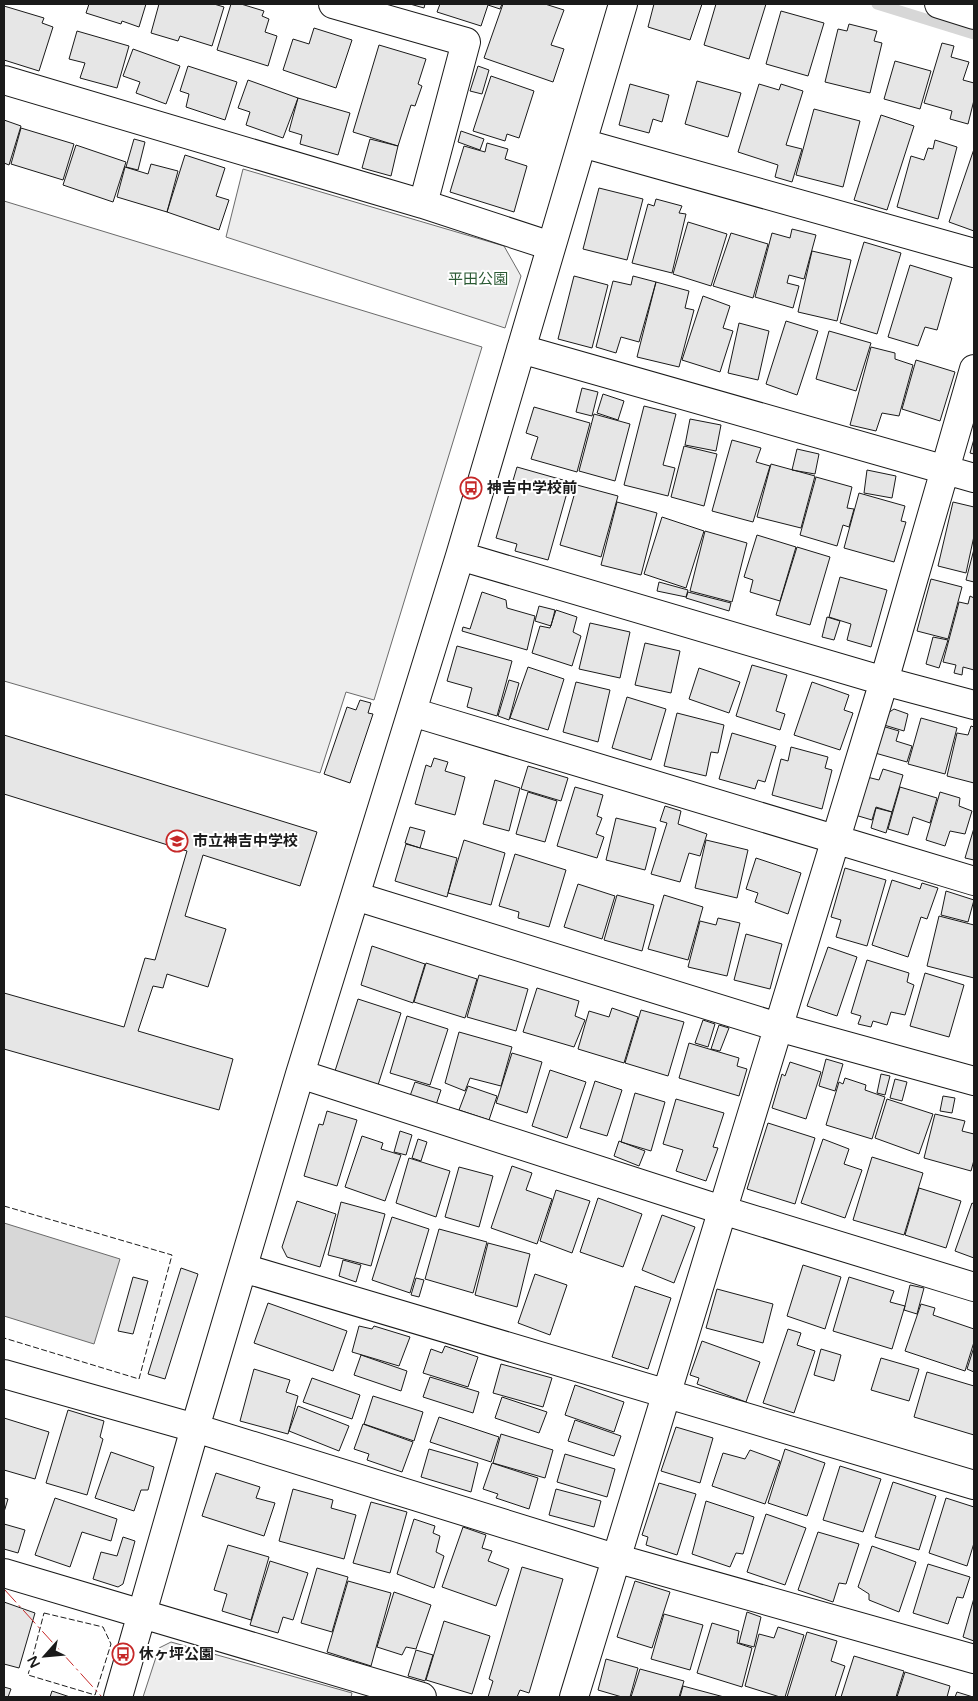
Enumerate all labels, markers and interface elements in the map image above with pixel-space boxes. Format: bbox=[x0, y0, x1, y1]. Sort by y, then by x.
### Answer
park label: 平田公園 bbox=[448, 270, 508, 288]
bus stop icon: 神吉中学校前 bbox=[459, 476, 483, 500]
place label: 神吉中学校前 bbox=[486, 479, 577, 497]
school or university icon: 市立神吉中学校 bbox=[165, 829, 189, 853]
place label: 市立神吉中学校 bbox=[193, 832, 298, 850]
north arrow bbox=[20, 1631, 70, 1681]
bus stop icon: 休ヶ坪公園 bbox=[111, 1642, 135, 1666]
place label: 休ヶ坪公園 bbox=[139, 1645, 214, 1663]
text: N bbox=[24, 1653, 44, 1671]

